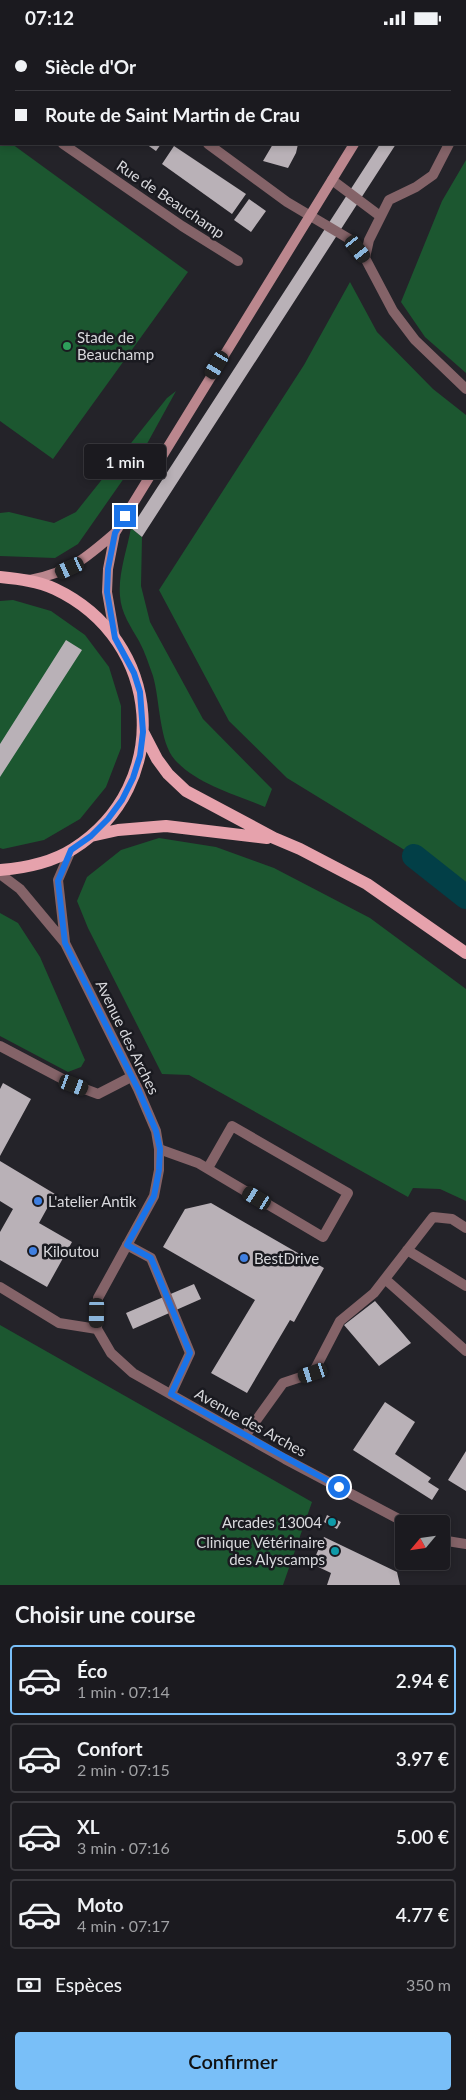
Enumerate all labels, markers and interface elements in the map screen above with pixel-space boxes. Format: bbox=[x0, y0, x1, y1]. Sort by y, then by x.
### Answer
text: 07:12 bbox=[25, 6, 74, 29]
text: Siècle d'Or bbox=[45, 55, 136, 78]
text: Route de Saint Martin de Crau bbox=[45, 103, 300, 126]
street label: Rue de Beauchamp bbox=[114, 156, 228, 242]
car bbox=[342, 233, 373, 265]
place label: Stade de Beauchamp bbox=[77, 328, 154, 363]
marker: Stade de Beauchamp bbox=[61, 340, 73, 352]
car bbox=[202, 348, 231, 382]
callout: 1 min bbox=[84, 443, 166, 479]
text: 1 min bbox=[105, 452, 145, 471]
route end bbox=[114, 505, 136, 527]
car bbox=[53, 555, 86, 581]
street label: Avenue des Arches bbox=[93, 977, 163, 1097]
car bbox=[57, 1073, 90, 1097]
car bbox=[240, 1184, 273, 1212]
place label: L'atelier Antik bbox=[48, 1192, 137, 1210]
marker: L'atelier Antik bbox=[32, 1195, 44, 1207]
place label: Kiloutou bbox=[43, 1242, 99, 1260]
marker: Kiloutou bbox=[27, 1245, 39, 1257]
place label: BestDrive bbox=[254, 1249, 319, 1267]
marker: BestDrive bbox=[238, 1252, 250, 1264]
car bbox=[89, 1298, 104, 1328]
car bbox=[296, 1361, 329, 1385]
street label: Avenue des Arches bbox=[192, 1384, 310, 1460]
route start bbox=[328, 1476, 350, 1498]
place label: Arcades 13004 bbox=[222, 1513, 322, 1531]
north arrow bbox=[395, 1515, 450, 1570]
map controls bbox=[395, 1515, 450, 1570]
marker: Arcades 13004 bbox=[326, 1516, 338, 1528]
place label: Clinique Vétérinaire des Alyscamps bbox=[196, 1533, 325, 1568]
marker: Clinique Vétérinaire des Alyscamps bbox=[329, 1545, 341, 1557]
text: Choisir une course bbox=[15, 1601, 196, 1628]
icon: car bbox=[17, 1658, 62, 1703]
text: Éco bbox=[77, 1659, 107, 1682]
text: 2.94 € bbox=[396, 1669, 449, 1692]
text: 1 min · 07:14 bbox=[77, 1682, 170, 1701]
icon: car bbox=[17, 1736, 62, 1781]
text: Confort bbox=[77, 1737, 142, 1760]
text: 3.97 € bbox=[396, 1747, 449, 1770]
text: 2 min · 07:15 bbox=[77, 1760, 170, 1779]
icon: car bbox=[17, 1814, 62, 1859]
text: XL bbox=[77, 1815, 100, 1838]
text: 5.00 € bbox=[396, 1825, 449, 1848]
text: 3 min · 07:16 bbox=[77, 1838, 170, 1857]
icon: car bbox=[17, 1892, 62, 1937]
text: Moto bbox=[77, 1893, 123, 1916]
text: 4.77 € bbox=[396, 1903, 449, 1926]
text: 4 min · 07:17 bbox=[77, 1916, 170, 1935]
icon: cash bbox=[15, 1971, 43, 1999]
text: Espèces bbox=[55, 1973, 122, 1996]
text: 350 m bbox=[406, 1975, 451, 1994]
button: Confirmer bbox=[15, 2032, 451, 2090]

